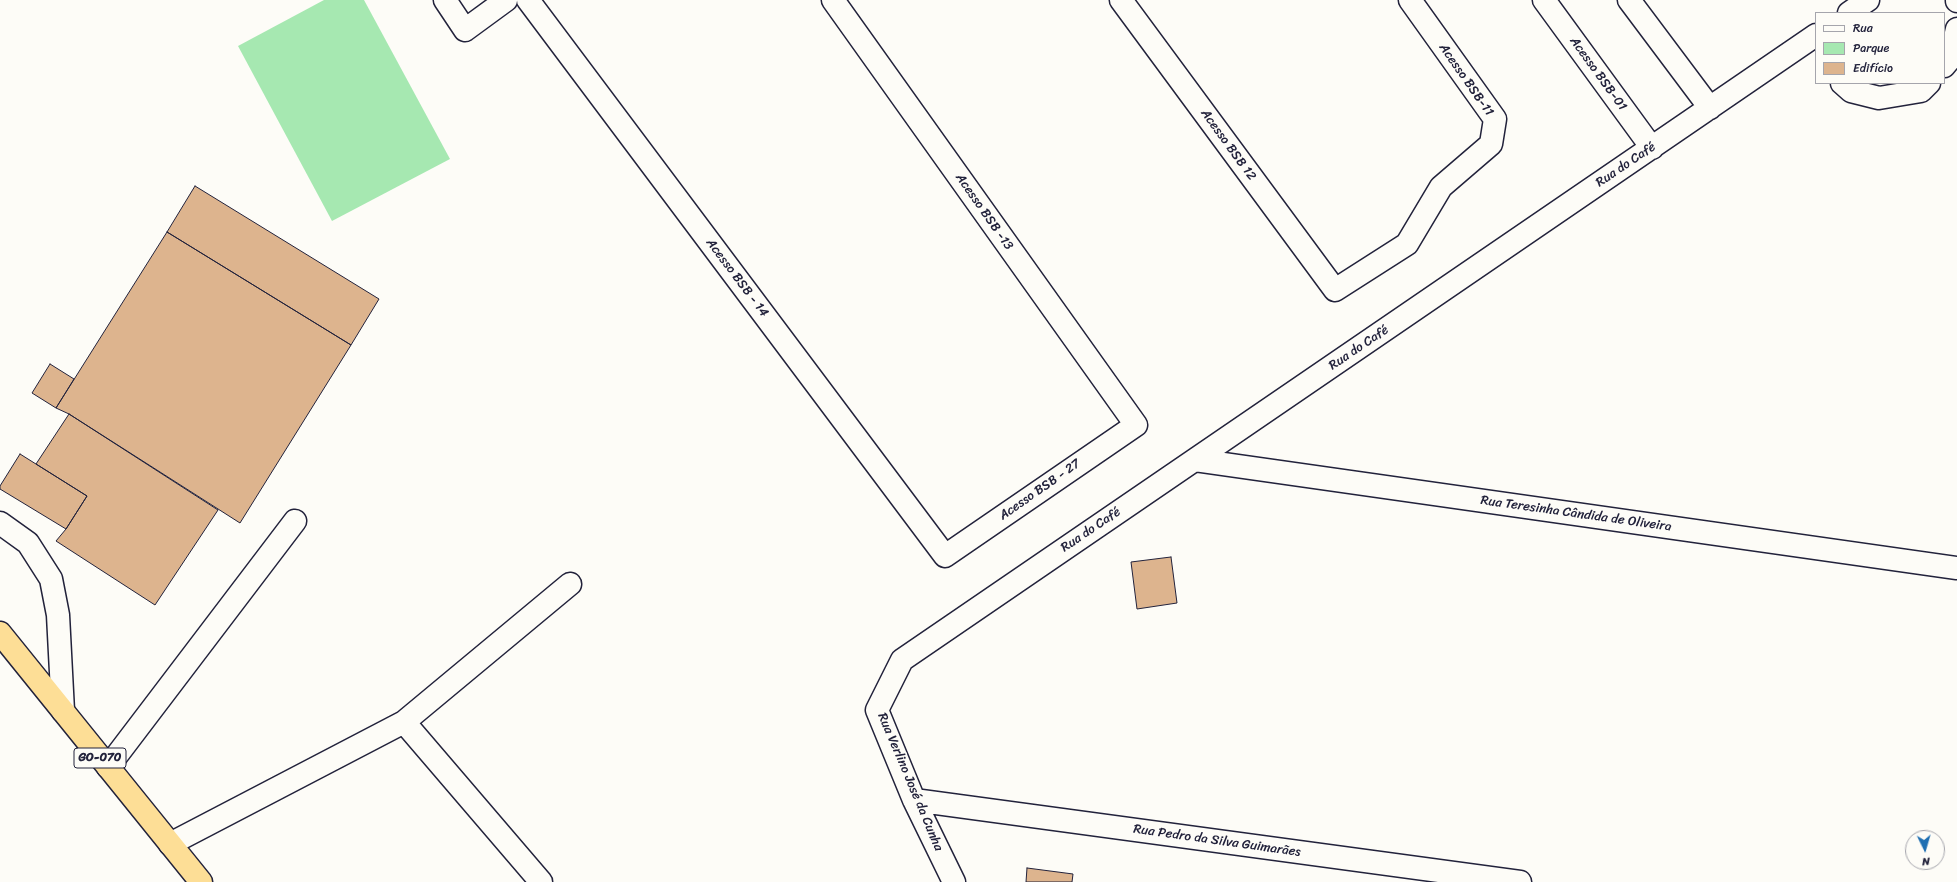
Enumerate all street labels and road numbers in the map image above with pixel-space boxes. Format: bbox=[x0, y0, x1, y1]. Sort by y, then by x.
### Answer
street label: Acesso BSB-01 bbox=[1566, 34, 1630, 114]
street label: Acesso BSB-11 bbox=[1435, 41, 1497, 119]
street label: Acesso BSB 12 bbox=[1197, 106, 1259, 184]
street label: Rua do Café bbox=[1593, 139, 1659, 191]
street label: Acesso BSB -13 bbox=[952, 171, 1016, 253]
street label: Acesso BSB - 14 bbox=[702, 236, 772, 320]
street label: Rua do Café bbox=[1326, 322, 1392, 374]
street label: Acesso BSB - 27 bbox=[996, 456, 1084, 524]
street label: Rua Teresinha Cândida de Oliveira bbox=[1480, 493, 1672, 535]
street label: Rua do Café bbox=[1058, 504, 1124, 556]
street label: Rua Verlino José da Cunha bbox=[874, 711, 946, 853]
road number: GO-070 bbox=[74, 748, 126, 768]
street label: Rua Pedro da Silva Guimarães bbox=[1132, 822, 1302, 860]

